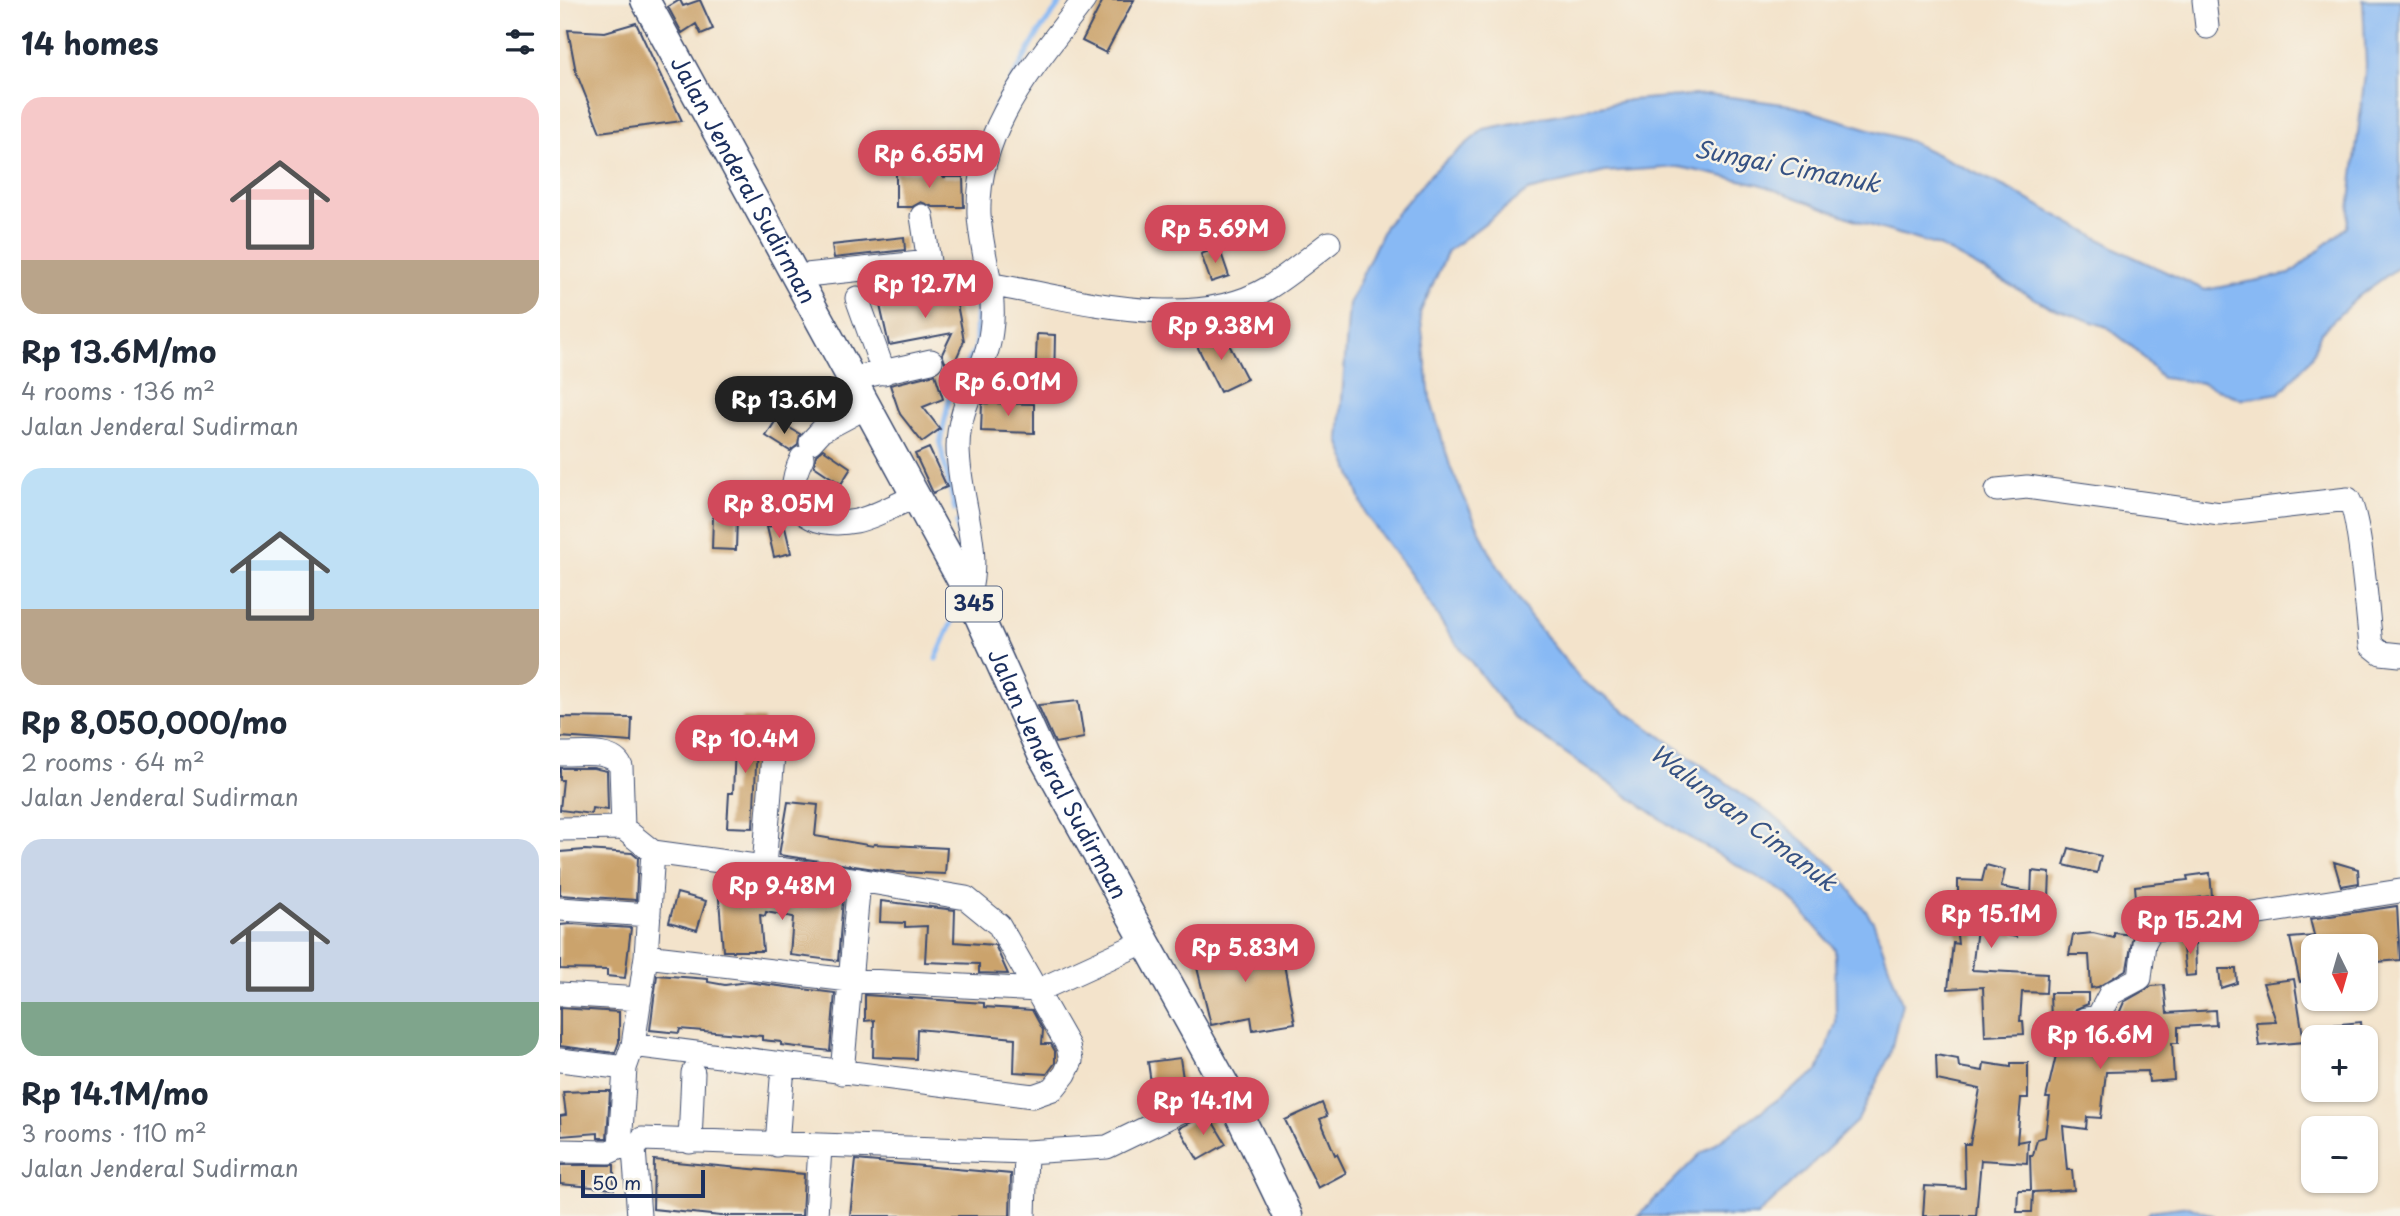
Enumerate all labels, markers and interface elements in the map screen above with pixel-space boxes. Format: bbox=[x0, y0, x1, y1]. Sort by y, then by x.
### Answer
text: 14 homes bbox=[21, 20, 159, 65]
icon: filters bbox=[501, 23, 539, 61]
street label: Jalan Jenderal Sudirman bbox=[663, 49, 826, 310]
water label: Sungai Cimanuk bbox=[1692, 129, 1885, 201]
pin: Rp 6.65M bbox=[857, 130, 1001, 190]
text: Rp 6.65M bbox=[874, 135, 984, 170]
icon: home bbox=[217, 142, 343, 268]
pin: Rp 5.69M bbox=[1143, 205, 1287, 265]
text: Rp 5.69M bbox=[1161, 210, 1269, 245]
pin: Rp 12.7M bbox=[853, 260, 997, 320]
text: Rp 12.7M bbox=[873, 265, 977, 300]
pin: Rp 9.38M bbox=[1149, 302, 1293, 362]
text: Rp 9.38M bbox=[1168, 307, 1274, 342]
text: Rp 13.6M/mo bbox=[21, 328, 216, 373]
pin: Rp 6.01M bbox=[936, 358, 1080, 418]
text: Rp 6.01M bbox=[954, 363, 1062, 398]
text: 4 rooms · 136 m² bbox=[21, 373, 215, 408]
pin: Rp 13.6M bbox=[712, 376, 856, 436]
text: Rp 13.6M bbox=[731, 381, 837, 416]
text: Jalan Jenderal Sudirman bbox=[21, 408, 299, 443]
pin: Rp 8.05M bbox=[707, 480, 851, 540]
text: Rp 8.05M bbox=[724, 485, 834, 520]
icon: home bbox=[217, 513, 343, 639]
road number: 345 bbox=[946, 586, 1002, 622]
street label: Jalan Jenderal Sudirman bbox=[980, 642, 1137, 905]
text: Rp 8,050,000/mo bbox=[21, 699, 287, 744]
pin: Rp 10.4M bbox=[673, 716, 817, 775]
text: Rp 10.4M bbox=[691, 720, 799, 755]
water label: Walungan Cimanuk bbox=[1643, 734, 1846, 900]
text: 2 rooms · 64 m² bbox=[21, 744, 205, 779]
text: Jalan Jenderal Sudirman bbox=[21, 779, 299, 814]
pin: Rp 9.48M bbox=[710, 862, 854, 922]
text: Rp 9.48M bbox=[728, 867, 836, 902]
icon: home bbox=[217, 884, 343, 1010]
pin: Rp 15.1M bbox=[1919, 890, 2063, 950]
text: Rp 15.1M bbox=[1941, 895, 2041, 930]
pin: Rp 15.2M bbox=[2118, 897, 2262, 956]
text: Rp 15.2M bbox=[2137, 901, 2243, 936]
pin: Rp 5.83M bbox=[1173, 925, 1317, 984]
text: Rp 5.83M bbox=[1191, 929, 1299, 964]
north arrow bbox=[2301, 934, 2378, 1012]
map controls bbox=[2301, 934, 2378, 1193]
pin: Rp 16.6M bbox=[2028, 1012, 2172, 1071]
text: Rp 16.6M bbox=[2047, 1016, 2153, 1051]
button: + bbox=[2301, 1025, 2378, 1102]
text: Rp 14.1M/mo bbox=[21, 1070, 208, 1115]
pin: Rp 14.1M bbox=[1131, 1078, 1275, 1137]
text: Rp 14.1M bbox=[1153, 1082, 1253, 1117]
text: 3 rooms · 110 m² bbox=[21, 1115, 207, 1150]
button: − bbox=[2301, 1116, 2378, 1193]
text: Jalan Jenderal Sudirman bbox=[21, 1150, 299, 1185]
scale bar bbox=[581, 1167, 705, 1199]
text: 50 m bbox=[592, 1168, 641, 1196]

